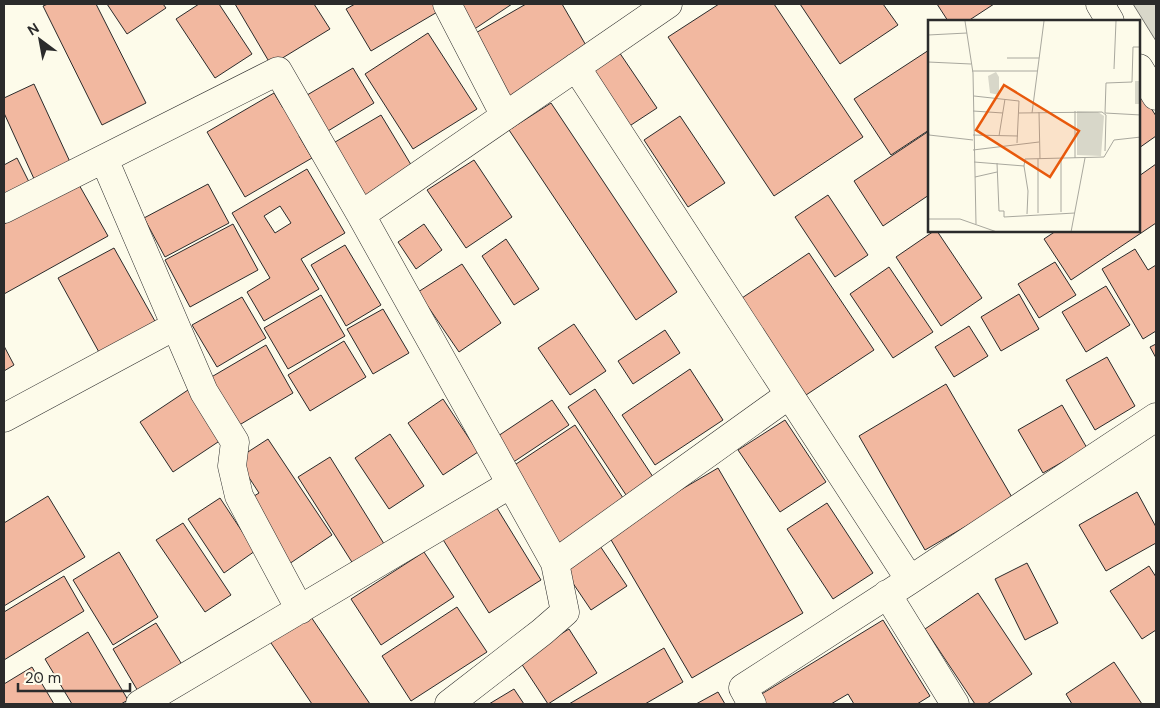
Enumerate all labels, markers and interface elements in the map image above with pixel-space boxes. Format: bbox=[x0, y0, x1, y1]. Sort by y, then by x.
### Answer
north arrow bbox=[15, 15, 65, 65]
text: N bbox=[24, 19, 42, 39]
inset map bbox=[928, 20, 1140, 232]
scale bar bbox=[18, 660, 130, 692]
text: 20 m bbox=[25, 668, 61, 688]

